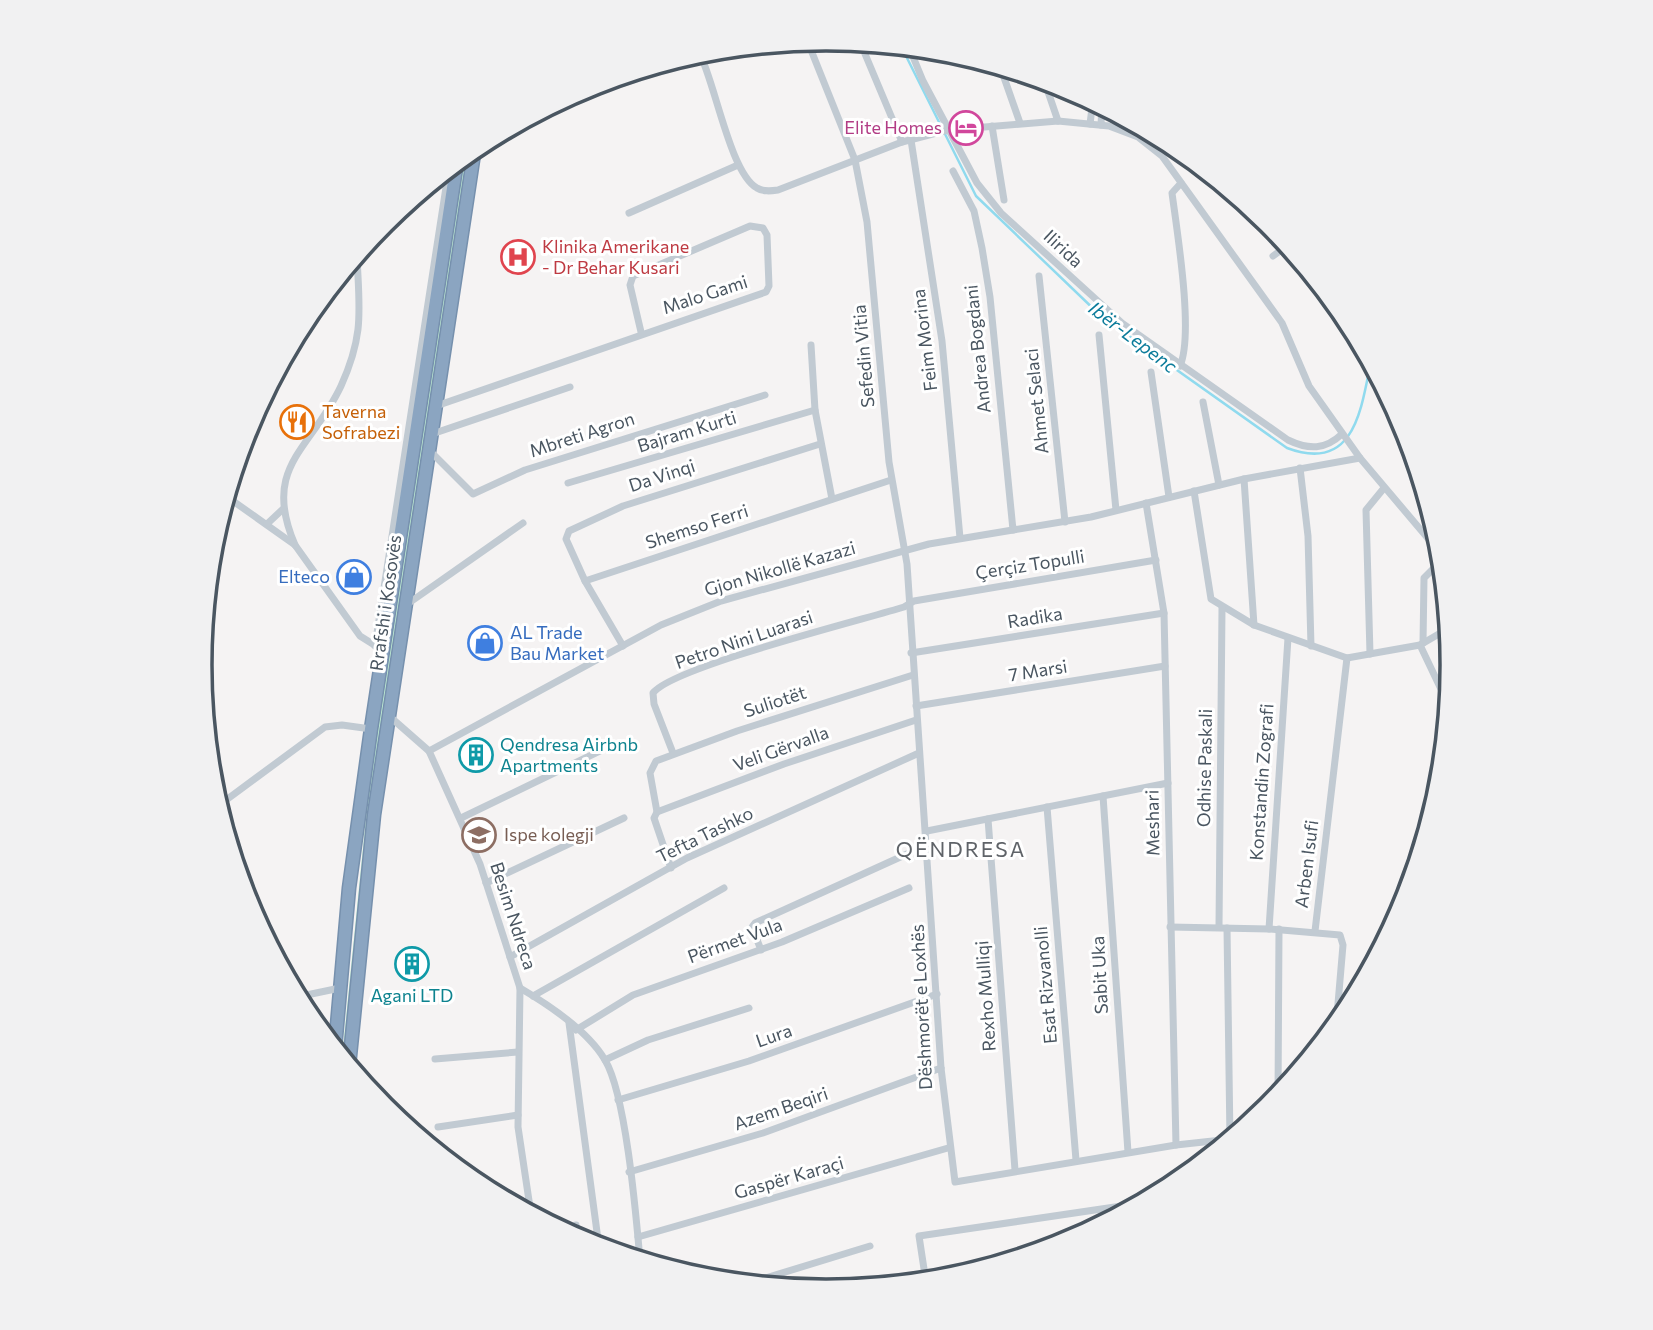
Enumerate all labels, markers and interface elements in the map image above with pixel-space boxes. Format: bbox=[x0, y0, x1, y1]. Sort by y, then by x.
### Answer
hotel icon: Elite Homes bbox=[947, 109, 985, 147]
place label: Elite Homes bbox=[844, 116, 942, 138]
street label: Ilirida bbox=[1039, 225, 1088, 272]
place label: Klinika Amerikane - Dr Behar Kusari bbox=[542, 235, 689, 278]
hospital icon: Klinika Amerikane - Dr Behar Kusari bbox=[499, 238, 537, 276]
street label: Malo Gami bbox=[659, 270, 750, 318]
street label: Andrea Bogdani bbox=[959, 284, 995, 414]
street label: Feim Morina bbox=[907, 288, 941, 392]
water label: Ibër-Lepenc bbox=[1085, 296, 1182, 378]
street label: Sefedin Vitia bbox=[848, 304, 878, 408]
street label: Ahmet Selaci bbox=[1020, 347, 1052, 455]
place label: Taverna Sofrabezi bbox=[322, 400, 400, 443]
restaurant icon: Taverna Sofrabezi bbox=[278, 403, 316, 441]
street label: Bajram Kurti bbox=[635, 406, 739, 457]
street label: Mbreti Agron bbox=[526, 407, 637, 461]
street label: Da Vinqi bbox=[626, 454, 698, 496]
street label: Shemso Ferri bbox=[642, 499, 751, 553]
street label: Rrafshi i Kosovës bbox=[365, 533, 405, 672]
street label: Gjon Nikollë Kazazi bbox=[702, 536, 858, 600]
street label: Çerçiz Topulli bbox=[974, 545, 1086, 583]
shop icon: Elteco bbox=[335, 558, 373, 596]
place label: Elteco bbox=[278, 565, 330, 587]
street label: Radika bbox=[1006, 602, 1064, 632]
street label: Petro Nini Luarasi bbox=[672, 605, 816, 673]
place label: AL Trade Bau Market bbox=[510, 621, 604, 664]
shop icon: AL Trade Bau Market bbox=[466, 624, 504, 662]
street label: 7 Marsi bbox=[1007, 655, 1069, 686]
street label: Suliotët bbox=[741, 681, 809, 721]
street label: Konstandin Zografi bbox=[1245, 703, 1277, 861]
street label: Odhise Paskali bbox=[1192, 709, 1216, 827]
street label: Veli Gërvalla bbox=[730, 721, 831, 776]
place label: Qendresa Airbnb Apartments bbox=[500, 733, 638, 776]
building icon: Qendresa Airbnb Apartments bbox=[457, 736, 495, 774]
street label: Meshari bbox=[1140, 790, 1164, 856]
street label: Tefta Tashko bbox=[653, 801, 757, 867]
school or university icon: Ispe kolegji bbox=[460, 816, 498, 854]
street label: Arben Isufi bbox=[1290, 819, 1322, 909]
place label: Ispe kolegji bbox=[504, 823, 594, 845]
district label: QËNDRESA bbox=[896, 836, 1026, 861]
street label: Besim Ndreca bbox=[486, 859, 542, 972]
street label: Përmet Vula bbox=[684, 913, 785, 967]
street label: Dëshmorët e Loxhës bbox=[906, 924, 936, 1090]
street label: Esat Rizvanolli bbox=[1029, 925, 1061, 1045]
street label: Sabit Uka bbox=[1086, 935, 1112, 1015]
street label: Rexho Mulliqi bbox=[970, 940, 1000, 1052]
building icon: Agani LTD bbox=[393, 945, 431, 983]
place label: Agani LTD bbox=[371, 984, 453, 1006]
street label: Lura bbox=[753, 1019, 795, 1051]
street label: Azem Beqiri bbox=[731, 1082, 831, 1134]
street label: Gaspër Karaçi bbox=[731, 1151, 846, 1203]

